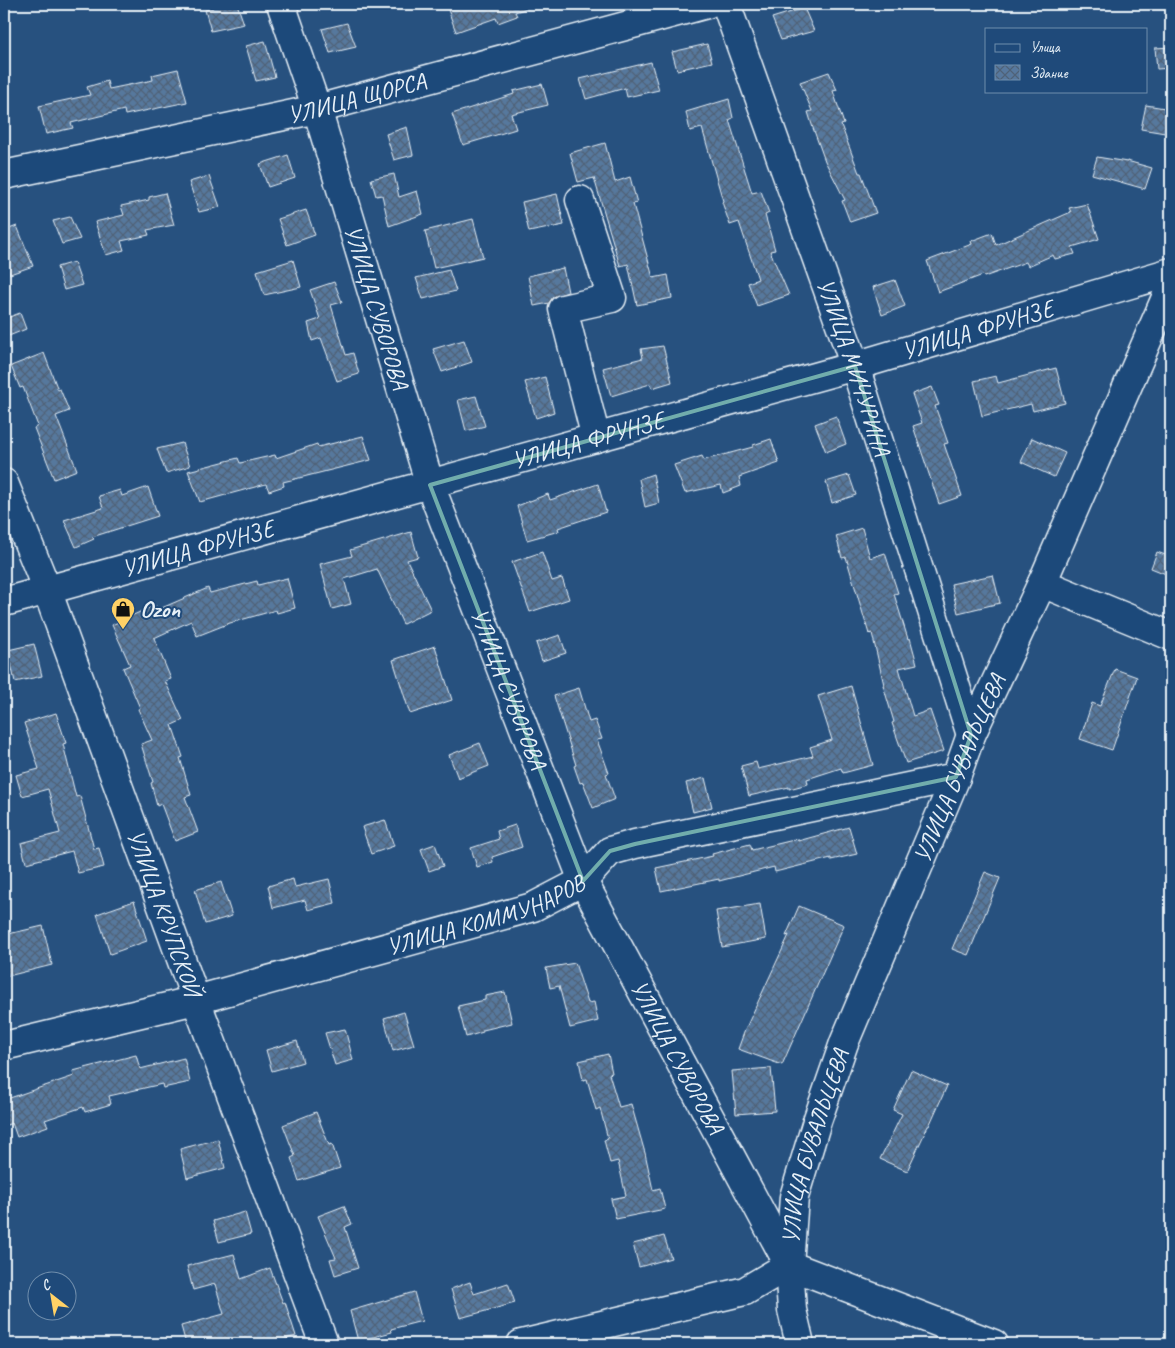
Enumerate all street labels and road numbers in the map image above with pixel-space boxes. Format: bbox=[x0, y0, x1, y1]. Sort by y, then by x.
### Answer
street label: УЛИЦА ЩОРСА bbox=[285, 65, 430, 130]
street label: УЛИЦА СУВОРОВА bbox=[338, 222, 416, 394]
street label: УЛИЦА МИЧУРИНА bbox=[810, 275, 898, 460]
street label: УЛИЦА ФРУНЗЕ bbox=[898, 292, 1060, 366]
street label: УЛИЦА ФРУНЗЕ bbox=[509, 404, 670, 475]
street label: УЛИЦА ФРУНЗЕ bbox=[118, 512, 280, 584]
street label: УЛИЦА СУВОРОВА bbox=[464, 604, 554, 774]
street label: УЛИЦА БУВАЛЬЦЕВА bbox=[907, 669, 1013, 867]
street label: УЛИЦА КРУПСКОЙ bbox=[120, 826, 210, 1004]
street label: УЛИЦА КОММУНАРОВ bbox=[383, 867, 591, 962]
street label: УЛИЦА СУВОРОВА bbox=[624, 975, 731, 1140]
street label: УЛИЦА БУВАЛЬЦЕВА bbox=[776, 1044, 856, 1245]

